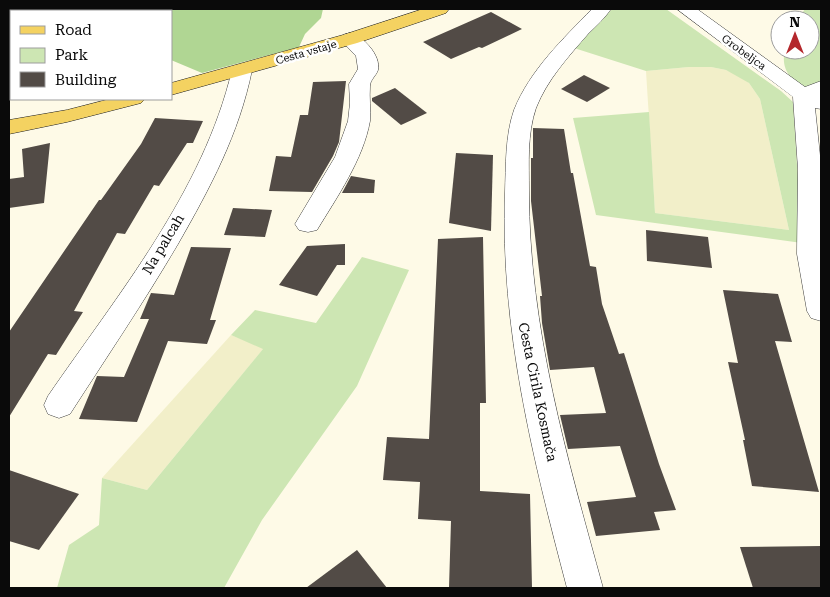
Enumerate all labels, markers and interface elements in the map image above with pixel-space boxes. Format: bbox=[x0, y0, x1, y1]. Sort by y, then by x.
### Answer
legend bbox=[10, 10, 172, 100]
north arrow bbox=[770, 10, 820, 60]
text: N bbox=[790, 14, 801, 30]
text: Road bbox=[55, 21, 92, 39]
street label: Grobeljca bbox=[719, 32, 768, 73]
street label: Cesta vstaje bbox=[274, 38, 338, 67]
text: Park bbox=[55, 46, 89, 64]
text: Building bbox=[55, 71, 117, 89]
street label: Na palcah bbox=[139, 211, 187, 277]
street label: Cesta Cirila Kosmača bbox=[515, 321, 561, 463]

